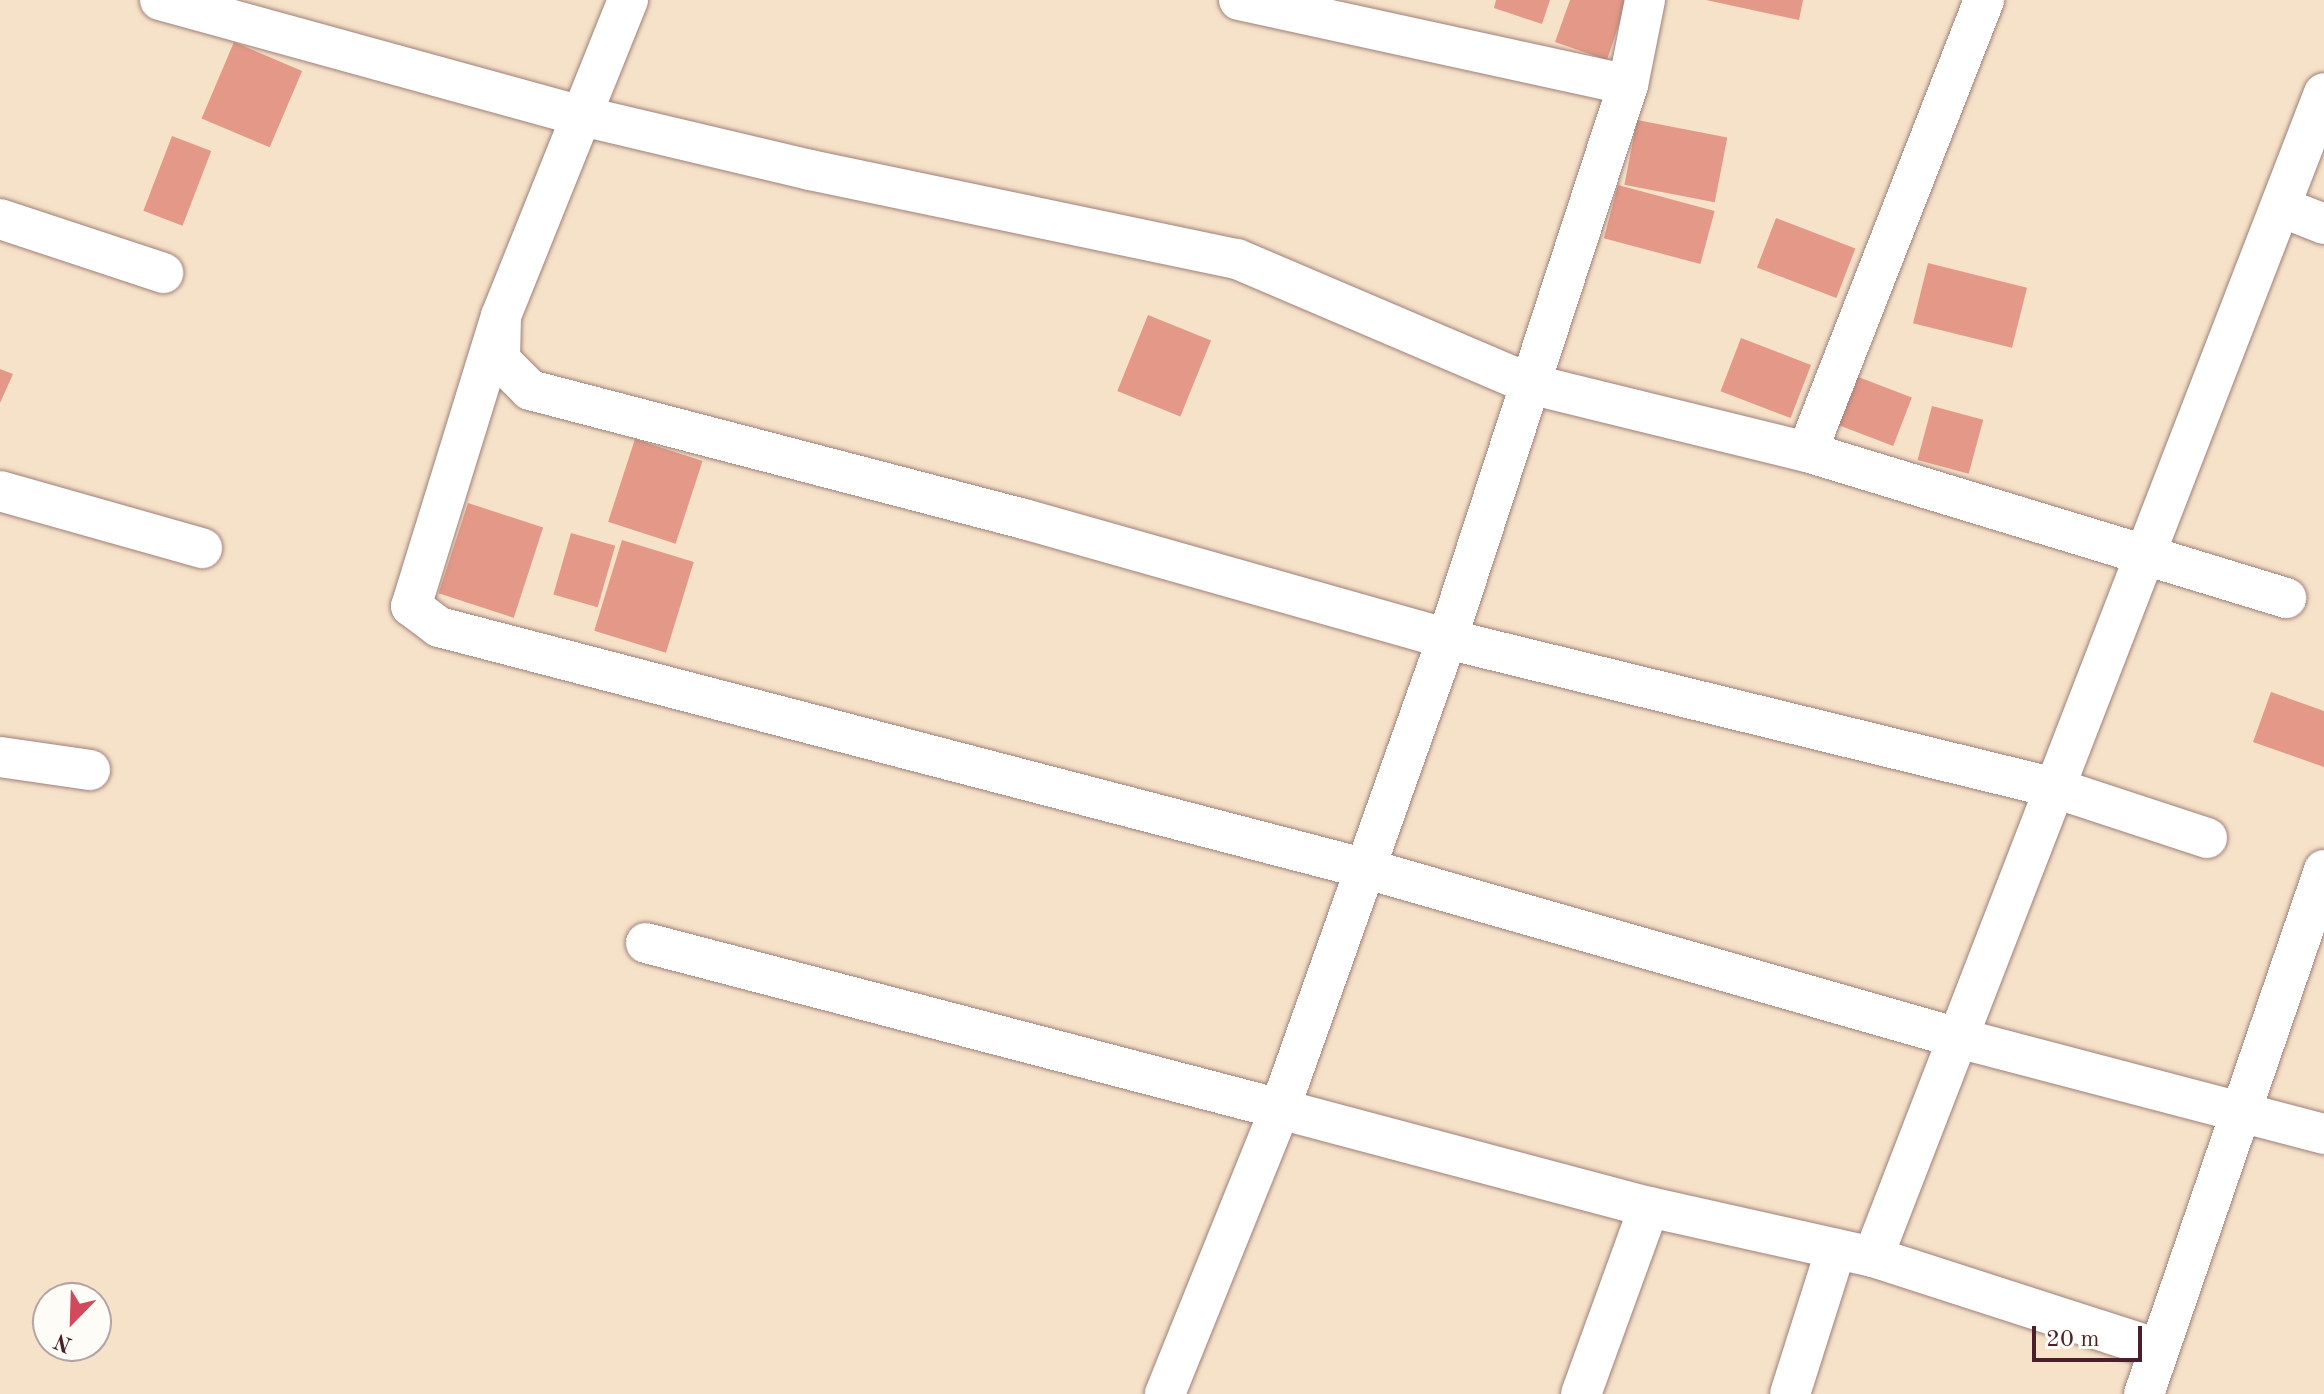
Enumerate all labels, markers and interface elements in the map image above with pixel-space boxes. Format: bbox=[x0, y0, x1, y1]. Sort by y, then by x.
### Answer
north arrow bbox=[32, 1282, 112, 1362]
scale bar bbox=[2036, 1310, 2146, 1360]
text: 20 m bbox=[2046, 1328, 2100, 1352]
text: N bbox=[51, 1329, 75, 1356]

